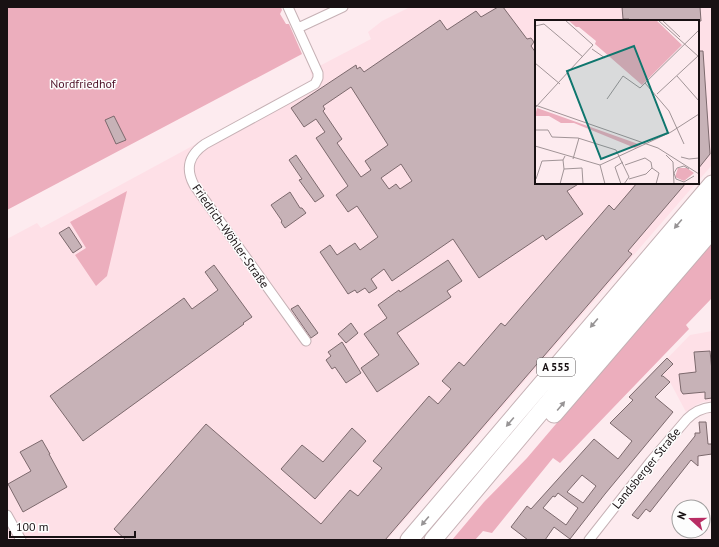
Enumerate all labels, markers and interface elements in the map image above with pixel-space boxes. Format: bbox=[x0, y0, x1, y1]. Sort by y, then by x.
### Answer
inset map bbox=[535, 20, 699, 184]
park label: Nordfriedhof bbox=[50, 76, 117, 91]
street label: Friedrich-Wöhler-Straße bbox=[189, 181, 273, 291]
one-way arrow bbox=[674, 219, 683, 229]
one-way arrow bbox=[589, 318, 599, 328]
road number: A 555 bbox=[537, 358, 575, 376]
one-way arrow bbox=[557, 401, 566, 411]
one-way arrow bbox=[505, 416, 514, 427]
street label: Landsberger Straße bbox=[609, 424, 683, 512]
north arrow bbox=[671, 499, 711, 539]
text: N bbox=[674, 510, 689, 521]
scale bar bbox=[10, 513, 135, 539]
one-way arrow bbox=[421, 515, 430, 526]
text: 100 m bbox=[16, 519, 49, 534]

